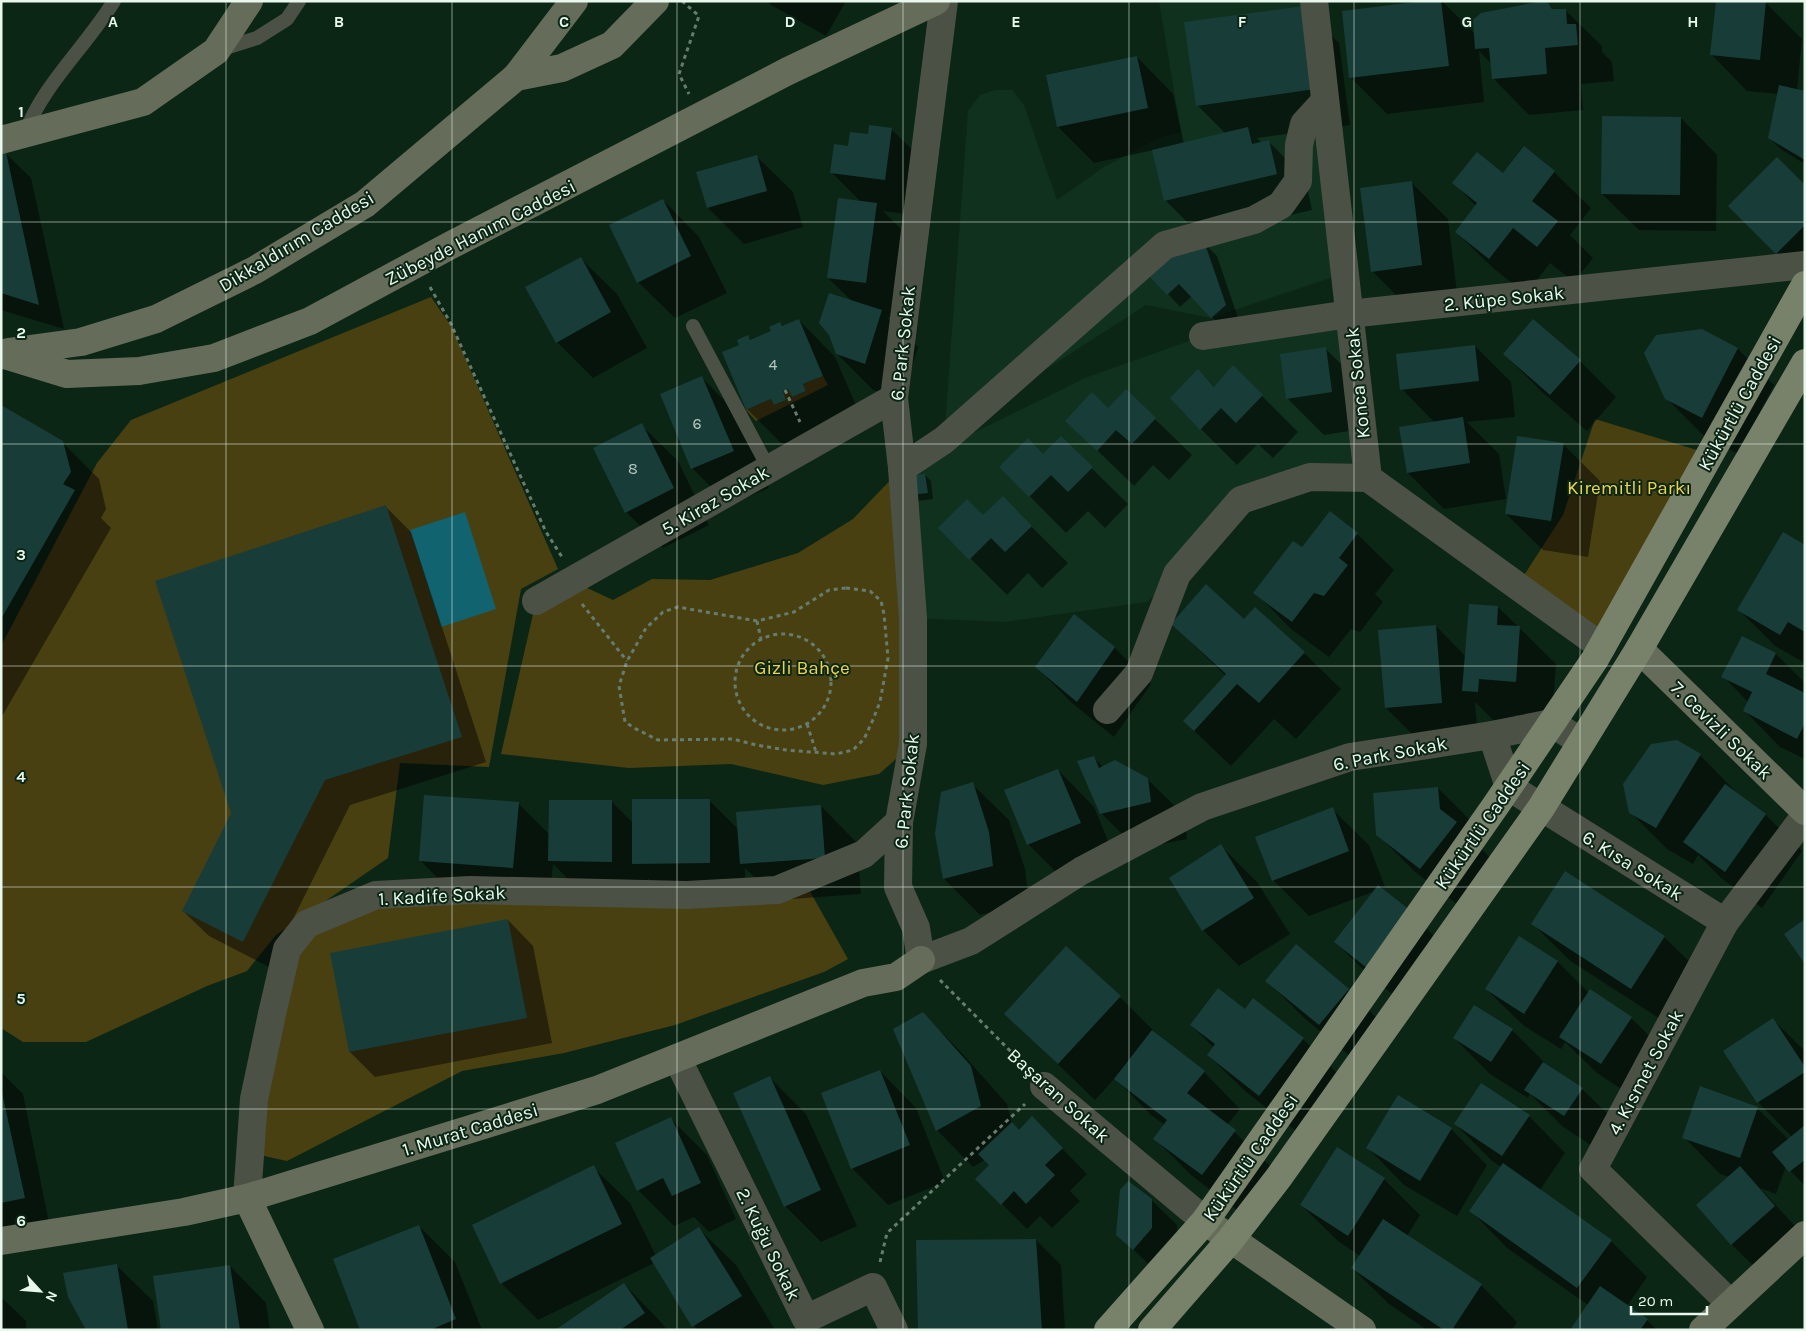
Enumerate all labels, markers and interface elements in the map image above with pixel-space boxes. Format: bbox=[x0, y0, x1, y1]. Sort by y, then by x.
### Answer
text: A bbox=[108, 12, 118, 31]
text: B bbox=[334, 12, 344, 31]
text: C bbox=[559, 12, 569, 31]
text: D bbox=[785, 12, 796, 31]
text: E bbox=[1011, 12, 1021, 31]
text: F bbox=[1238, 12, 1247, 31]
text: G bbox=[1462, 12, 1472, 31]
text: H bbox=[1687, 12, 1699, 31]
text: 1 bbox=[18, 102, 24, 121]
street label: Zübeyde Hanım Caddesi bbox=[382, 175, 579, 291]
street label: Dikkaldırım Caddesi bbox=[215, 187, 378, 297]
street label: 2. Küpe Sokak bbox=[1443, 282, 1566, 316]
street label: 6. Park Sokak bbox=[886, 284, 920, 402]
text: 2 bbox=[16, 323, 26, 342]
street label: Konca Sokak bbox=[1341, 326, 1375, 440]
street label: Kükürtlü Caddesi bbox=[1694, 332, 1786, 475]
house number: 4 bbox=[769, 355, 778, 374]
house number: 6 bbox=[692, 414, 702, 433]
house number: 8 bbox=[628, 459, 638, 478]
street label: 5. Kiraz Sokak bbox=[658, 461, 773, 541]
park label: Kiremitli Parkı bbox=[1567, 477, 1691, 499]
text: 3 bbox=[16, 545, 26, 564]
park label: Gizli Bahçe bbox=[754, 657, 850, 679]
street label: 7. Cevizli Sokak bbox=[1666, 677, 1777, 785]
street label: 6. Park Sokak bbox=[890, 732, 924, 850]
street label: 6. Park Sokak bbox=[1331, 732, 1449, 776]
street label: Kükürtlü Caddesi bbox=[1431, 758, 1535, 894]
text: 4 bbox=[16, 767, 26, 786]
street label: 6. Kısa Sokak bbox=[1578, 826, 1687, 906]
street label: 1. Kadife Sokak bbox=[378, 882, 507, 910]
text: 5 bbox=[16, 989, 26, 1008]
street label: 4. Kısmet Sokak bbox=[1604, 1006, 1688, 1139]
street label: Başaran Sokak bbox=[1003, 1044, 1114, 1148]
street label: Kükürtlü Caddesi bbox=[1199, 1090, 1303, 1226]
street label: 1. Murat Caddesi bbox=[400, 1099, 541, 1161]
street label: 2. Kuğu Sokak bbox=[731, 1185, 805, 1305]
text: 6 bbox=[16, 1211, 26, 1230]
north arrow bbox=[15, 1266, 65, 1316]
scale bar bbox=[1631, 1284, 1707, 1316]
text: N bbox=[41, 1288, 61, 1305]
text: 20 m bbox=[1638, 1292, 1673, 1310]

